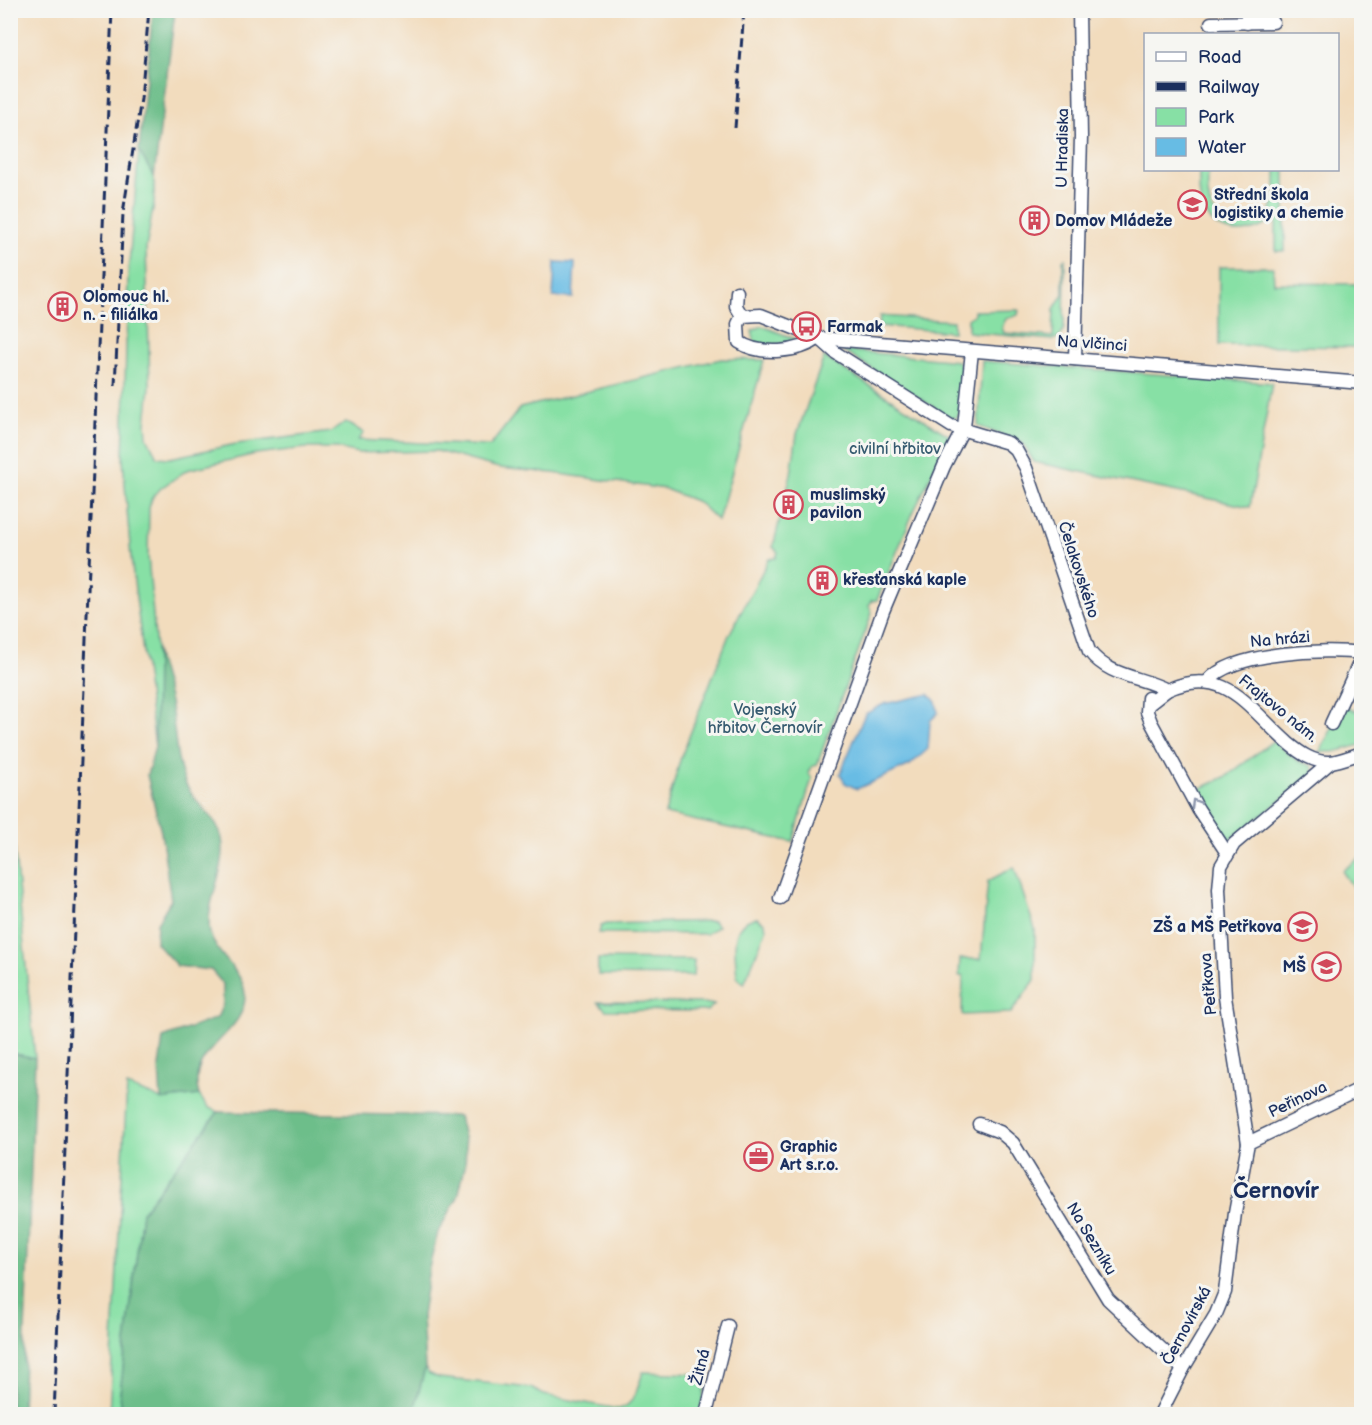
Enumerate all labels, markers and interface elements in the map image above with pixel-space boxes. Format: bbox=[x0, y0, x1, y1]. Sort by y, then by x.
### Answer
legend bbox=[1144, 33, 1339, 171]
text: Road bbox=[1198, 47, 1242, 68]
text: Railway bbox=[1198, 77, 1260, 98]
text: Park bbox=[1198, 107, 1234, 128]
street label: U Hradiska bbox=[1053, 108, 1073, 188]
text: Water bbox=[1198, 137, 1246, 158]
place label: Střední škola logistiky a chemie bbox=[1214, 186, 1344, 223]
school or university icon: Střední škola logistiky a chemie bbox=[1177, 188, 1209, 220]
building icon: Domov Mládeže bbox=[1018, 205, 1050, 237]
place label: Domov Mládeže bbox=[1055, 212, 1172, 231]
place label: Olomouc hl. n. - filiálka bbox=[83, 288, 169, 325]
building icon: Olomouc hl. n. - filiálka bbox=[46, 290, 78, 322]
bus stop icon: Farmak bbox=[790, 311, 822, 343]
place label: Farmak bbox=[827, 318, 884, 337]
street label: Na vlčinci bbox=[1056, 332, 1128, 356]
park label: civilní hřbitov bbox=[849, 440, 941, 459]
place label: muslimský pavilon bbox=[810, 486, 886, 523]
building icon: muslimský pavilon bbox=[773, 488, 805, 520]
street label: Čelakovského bbox=[1053, 519, 1104, 621]
building icon: křesťanská kaple bbox=[806, 564, 838, 596]
place label: křesťanská kaple bbox=[843, 570, 966, 590]
street label: Na hrázi bbox=[1249, 628, 1311, 652]
street label: Frajtovo nám. bbox=[1234, 671, 1322, 747]
park label: Vojenský hřbitov Černovír bbox=[708, 701, 822, 738]
one-way arrow bbox=[1191, 799, 1203, 809]
school or university icon: ZŠ a MŠ Petřkova bbox=[1287, 911, 1319, 943]
place label: ZŠ a MŠ Petřkova bbox=[1153, 915, 1282, 937]
school or university icon: MŠ bbox=[1311, 951, 1343, 983]
street label: Petřkova bbox=[1197, 952, 1221, 1016]
place label: MŠ bbox=[1282, 955, 1306, 977]
street label: Peřinova bbox=[1266, 1078, 1330, 1122]
place label: Graphic Art s.r.o. bbox=[779, 1138, 839, 1175]
office icon: Graphic Art s.r.o. bbox=[743, 1140, 775, 1172]
district label: Černovír bbox=[1233, 1176, 1319, 1205]
street label: Na Sezníku bbox=[1062, 1199, 1120, 1279]
street label: Černovírská bbox=[1157, 1282, 1216, 1369]
street label: Žitná bbox=[685, 1346, 715, 1388]

